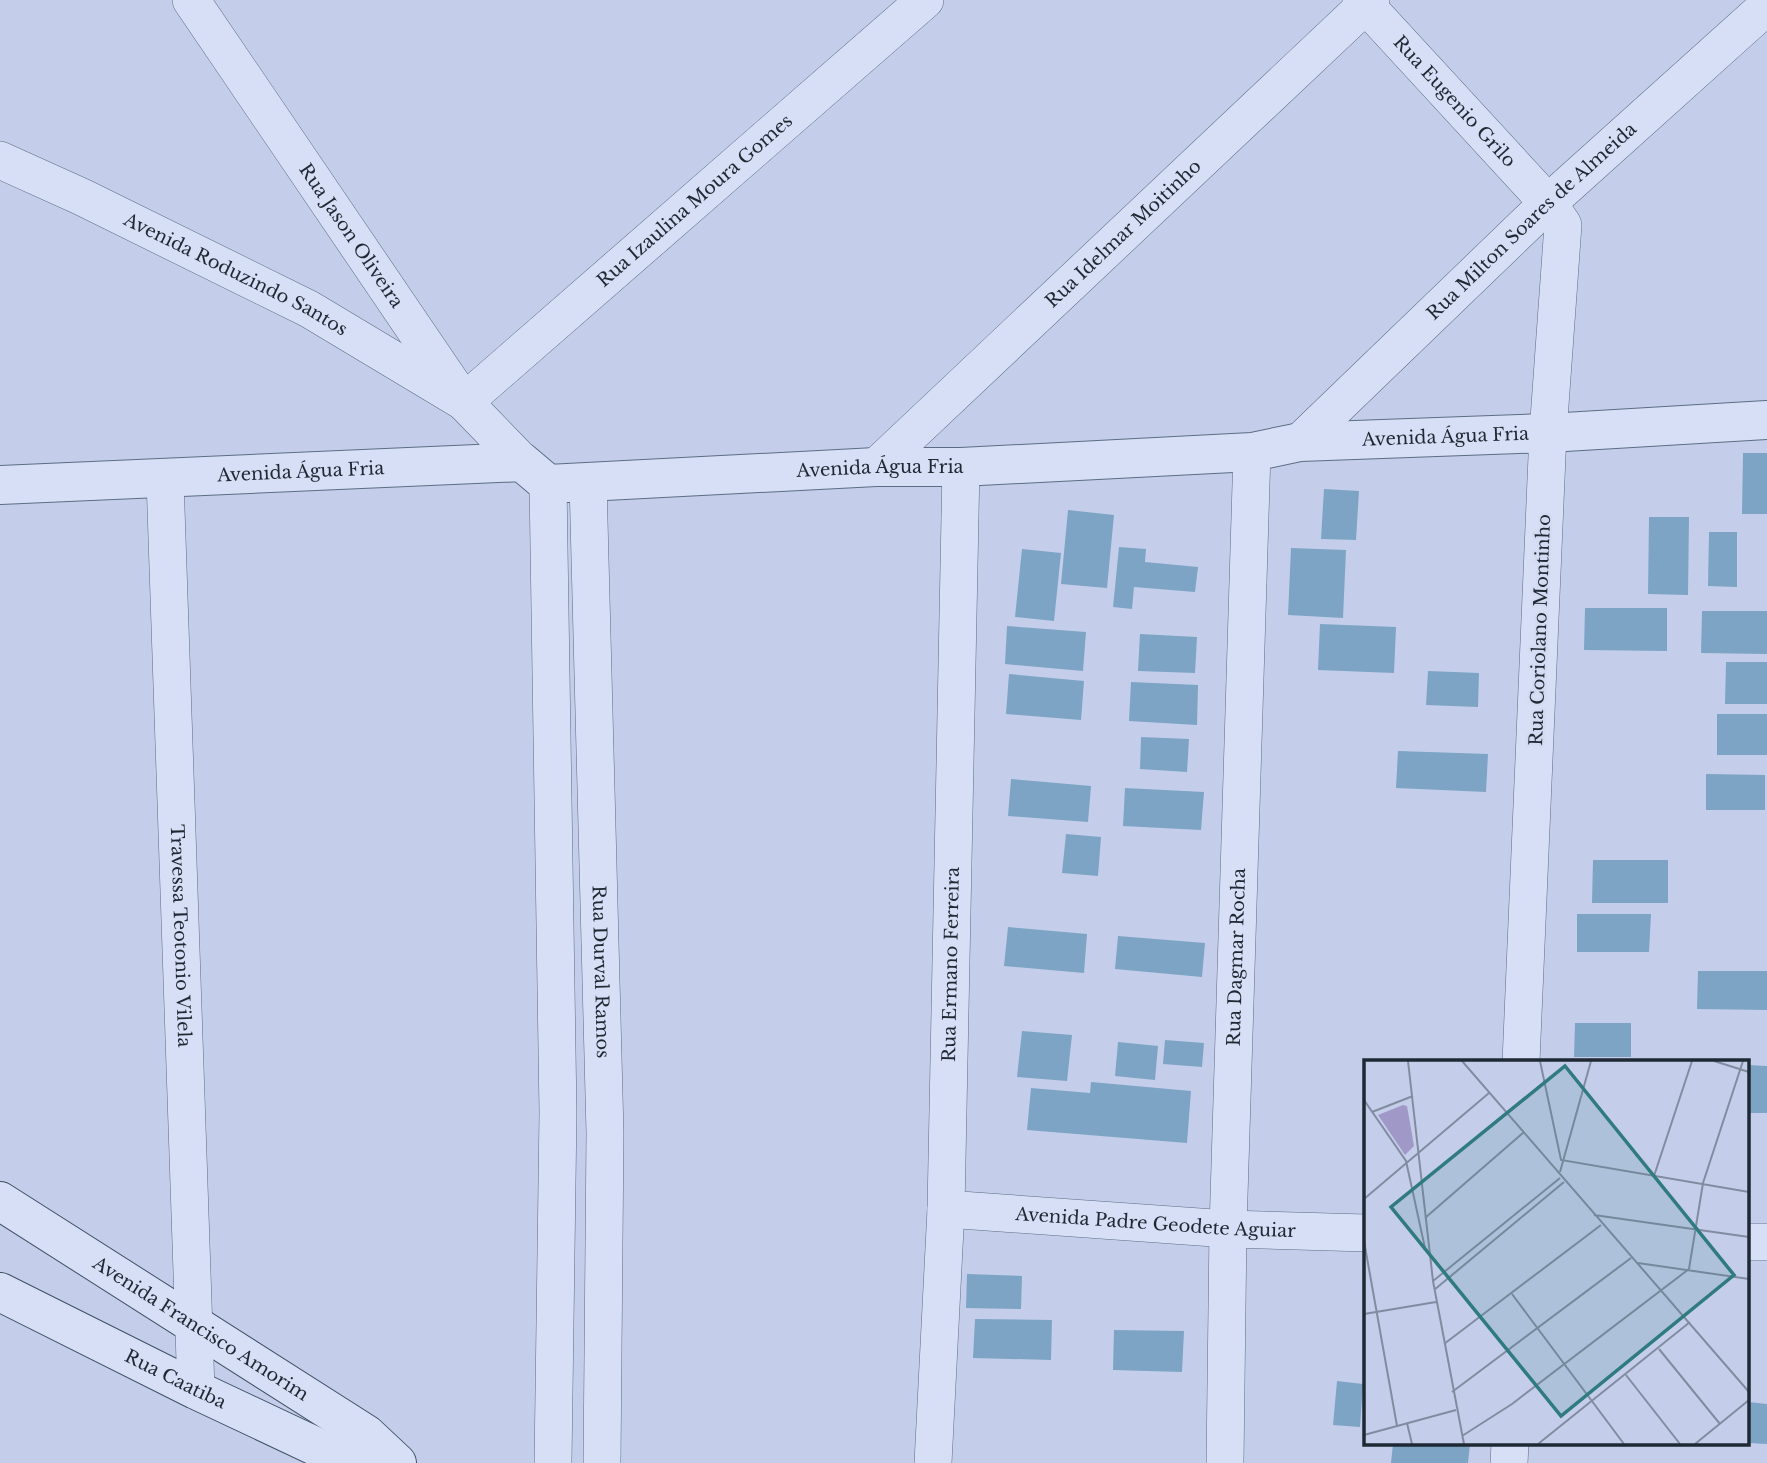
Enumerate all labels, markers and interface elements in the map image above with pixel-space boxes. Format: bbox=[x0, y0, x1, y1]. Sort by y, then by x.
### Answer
street label: Rua Eugenio Grilo bbox=[1389, 31, 1520, 172]
street label: Rua Izaulina Moura Gomes bbox=[593, 110, 797, 292]
street label: Rua Milton Soares de Almeida bbox=[1422, 118, 1641, 325]
street label: Rua Idelmar Moitinho bbox=[1041, 155, 1206, 312]
street label: Rua Jason Oliveira bbox=[294, 159, 408, 312]
street label: Avenida Roduzindo Santos bbox=[119, 208, 351, 340]
street label: Avenida Água Fria bbox=[1361, 423, 1529, 451]
street label: Avenida Água Fria bbox=[795, 455, 964, 482]
street label: Avenida Água Fria bbox=[216, 457, 385, 486]
street label: Rua Coriolano Montinho bbox=[1525, 514, 1555, 746]
street label: Travessa Teotonio Vilela bbox=[166, 824, 195, 1048]
street label: Rua Ermano Ferreira bbox=[938, 867, 964, 1062]
street label: Rua Dagmar Rocha bbox=[1223, 868, 1250, 1047]
street label: Rua Durval Ramos bbox=[588, 885, 614, 1059]
inset map bbox=[1364, 1060, 1750, 1446]
street label: Avenida Padre Geodete Aguiar bbox=[1014, 1203, 1296, 1242]
street label: Avenida Francisco Amorim bbox=[88, 1252, 313, 1406]
street label: Rua Caatiba bbox=[121, 1345, 230, 1414]

